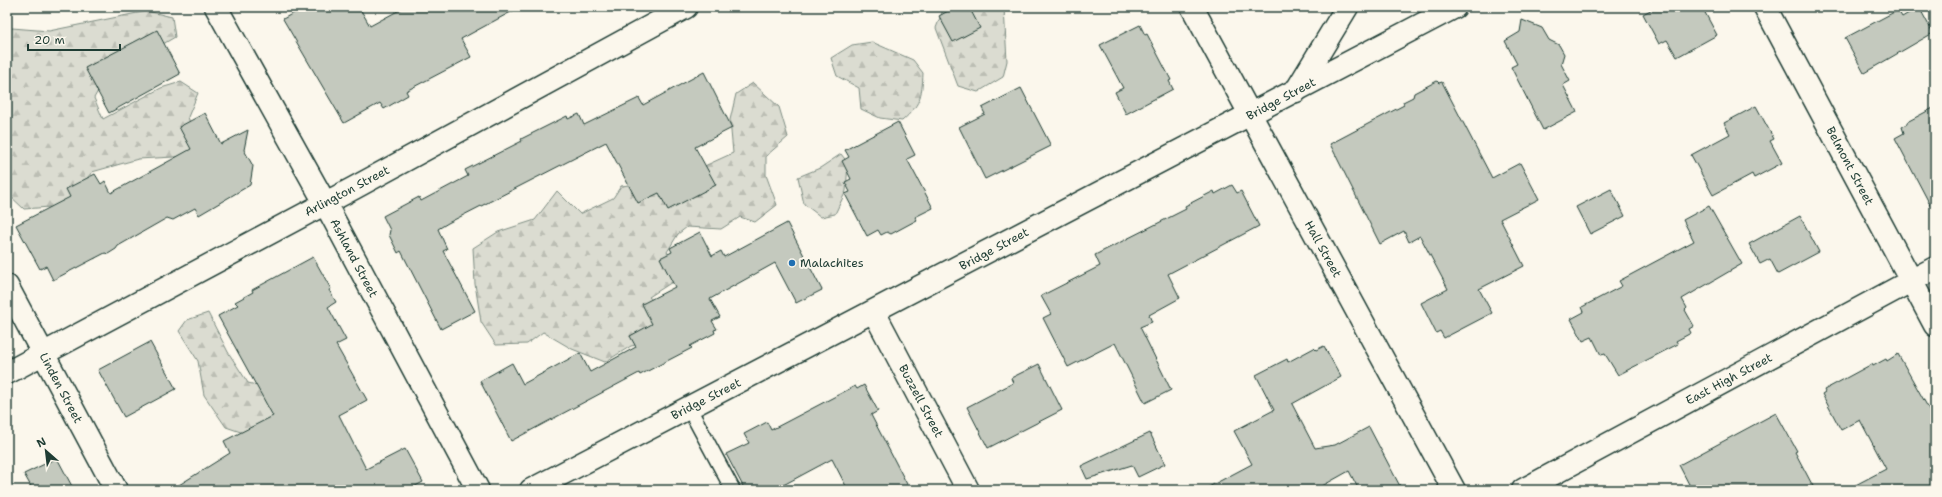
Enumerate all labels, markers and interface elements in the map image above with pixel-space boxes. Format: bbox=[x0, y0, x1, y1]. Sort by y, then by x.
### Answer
scale bar bbox=[28, 26, 120, 52]
text: 20 m bbox=[34, 32, 65, 48]
street label: Bridge Street bbox=[1243, 74, 1319, 124]
street label: Belmont Street bbox=[1823, 124, 1877, 208]
street label: Arlington Street bbox=[302, 162, 392, 220]
street label: Ashland Street bbox=[326, 216, 382, 300]
street label: Hall Street bbox=[1301, 218, 1345, 280]
street label: Bridge Street bbox=[956, 224, 1032, 274]
place label: Malachites bbox=[800, 255, 864, 271]
marker: Malachites bbox=[787, 258, 797, 268]
street label: East High Street bbox=[1683, 349, 1775, 409]
street label: Linden Street bbox=[36, 350, 86, 426]
street label: Buzzell Street bbox=[895, 362, 947, 440]
street label: Bridge Street bbox=[668, 375, 744, 423]
north arrow bbox=[26, 431, 66, 471]
text: N bbox=[34, 434, 49, 451]

